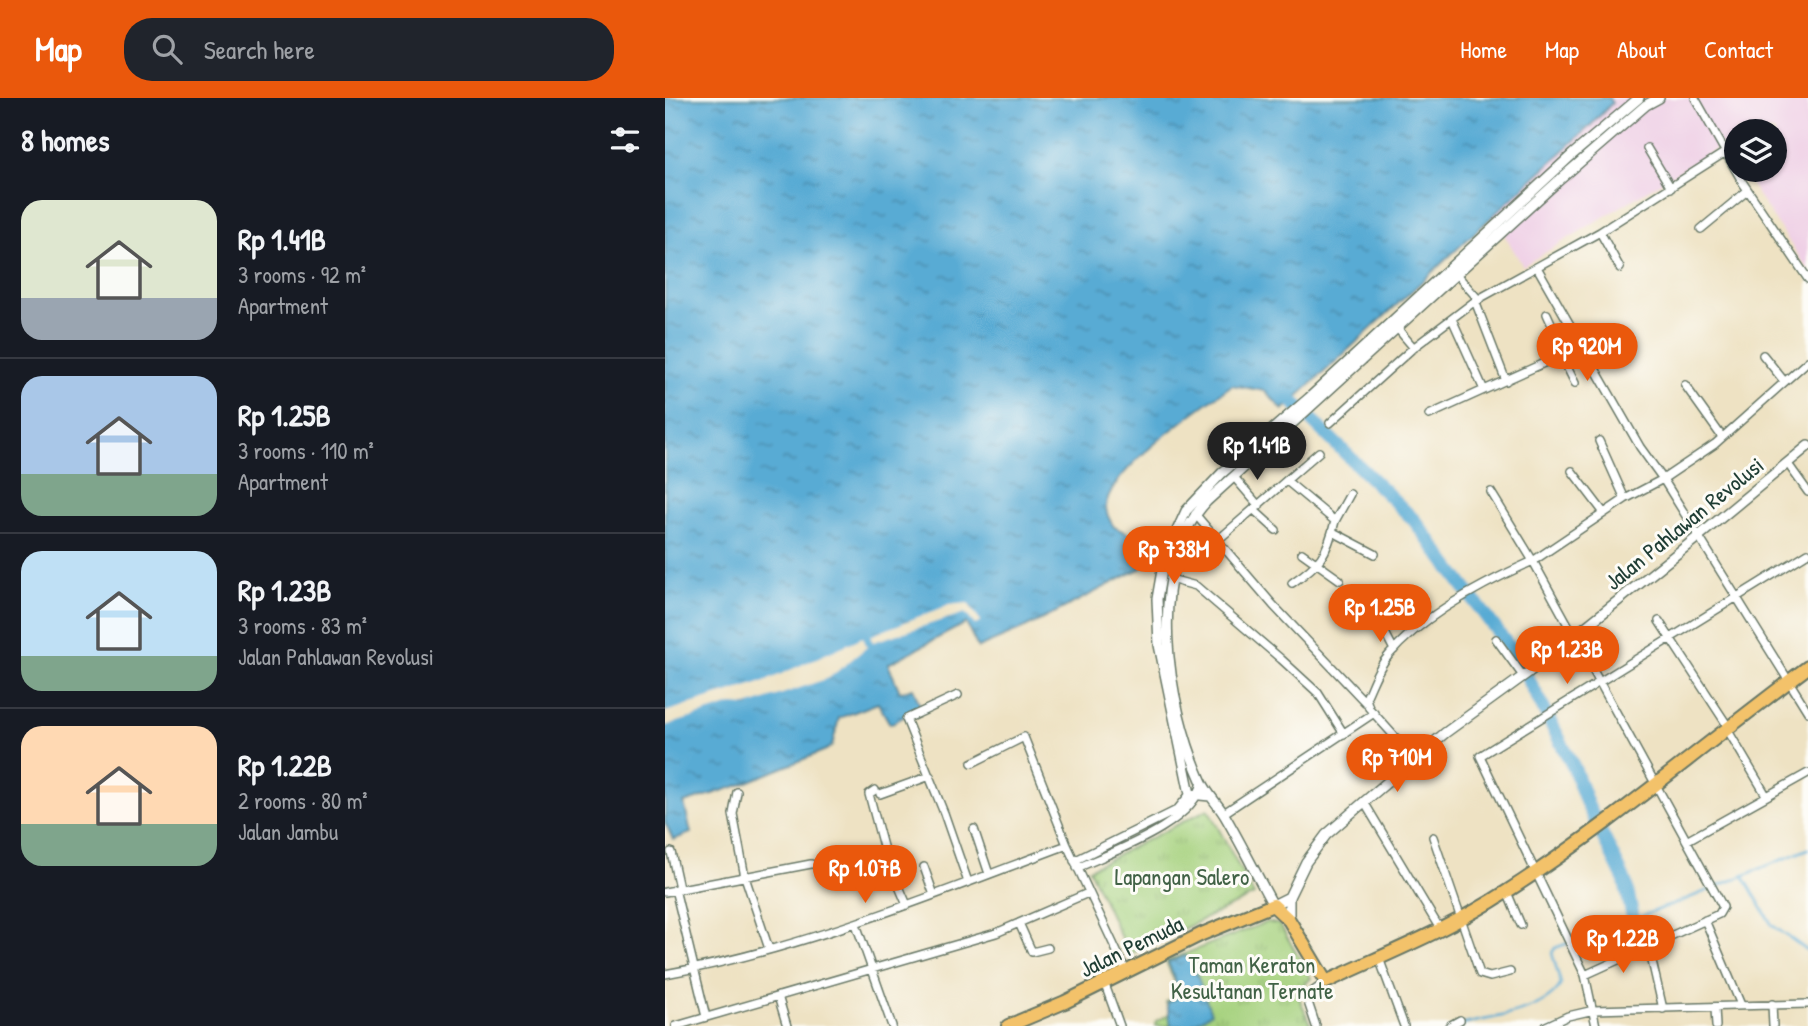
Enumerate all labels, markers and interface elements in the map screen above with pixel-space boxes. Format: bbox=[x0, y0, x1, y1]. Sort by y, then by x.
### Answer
search box bbox=[124, 18, 614, 81]
text: Map bbox=[35, 27, 82, 71]
icon: search bbox=[148, 30, 186, 68]
text: Search here bbox=[204, 32, 315, 67]
text: Home bbox=[1460, 33, 1507, 65]
text: Map bbox=[1545, 33, 1579, 65]
text: About bbox=[1617, 33, 1666, 65]
text: Contact bbox=[1704, 33, 1773, 65]
map controls bbox=[1724, 119, 1787, 182]
button: layers bbox=[1724, 119, 1787, 182]
text: 8 homes bbox=[21, 120, 109, 160]
icon: filters bbox=[606, 121, 644, 159]
text: Rp 1.41B bbox=[238, 219, 326, 259]
icon: home bbox=[77, 228, 161, 312]
text: 3 rooms · 92 m² bbox=[238, 259, 366, 290]
text: Apartment bbox=[238, 290, 328, 321]
pin: Rp 920M bbox=[1522, 324, 1652, 383]
text: Rp 920M bbox=[1553, 330, 1621, 361]
text: Rp 1.25B bbox=[238, 395, 331, 435]
icon: home bbox=[77, 404, 161, 488]
pin: Rp 1.41B bbox=[1185, 422, 1329, 482]
text: Rp 1.41B bbox=[1223, 429, 1291, 460]
text: 3 rooms · 110 m² bbox=[238, 435, 374, 466]
street label: Jalan Pahlawan Revolusi bbox=[1598, 449, 1770, 597]
text: Apartment bbox=[238, 466, 328, 497]
pin: Rp 738M bbox=[1109, 526, 1239, 586]
text: Rp 738M bbox=[1139, 533, 1209, 564]
text: Rp 1.23B bbox=[238, 570, 331, 610]
icon: home bbox=[77, 579, 161, 663]
pin: Rp 1.25B bbox=[1308, 584, 1452, 644]
text: Rp 1.25B bbox=[1344, 591, 1416, 622]
text: 3 rooms · 83 m² bbox=[238, 610, 367, 641]
pin: Rp 1.23B bbox=[1495, 626, 1639, 686]
text: Rp 1.23B bbox=[1531, 633, 1603, 664]
text: Jalan Pahlawan Revolusi bbox=[238, 641, 434, 672]
pin: Rp 710M bbox=[1332, 734, 1462, 794]
text: Rp 710M bbox=[1362, 741, 1432, 772]
text: Rp 1.22B bbox=[238, 745, 332, 785]
icon: home bbox=[77, 754, 161, 838]
text: 2 rooms · 80 m² bbox=[238, 785, 368, 816]
text: Jalan Jambu bbox=[238, 816, 338, 847]
pin: Rp 1.07B bbox=[793, 846, 937, 905]
text: Rp 1.07B bbox=[829, 852, 901, 883]
park label: Lapangan Salero bbox=[1115, 861, 1249, 892]
street label: Jalan Pemuda bbox=[1074, 908, 1188, 984]
pin: Rp 1.22B bbox=[1551, 916, 1695, 975]
text: Rp 1.22B bbox=[1587, 922, 1659, 953]
park label: Taman Keraton Kesultanan Ternate bbox=[1171, 949, 1333, 1006]

